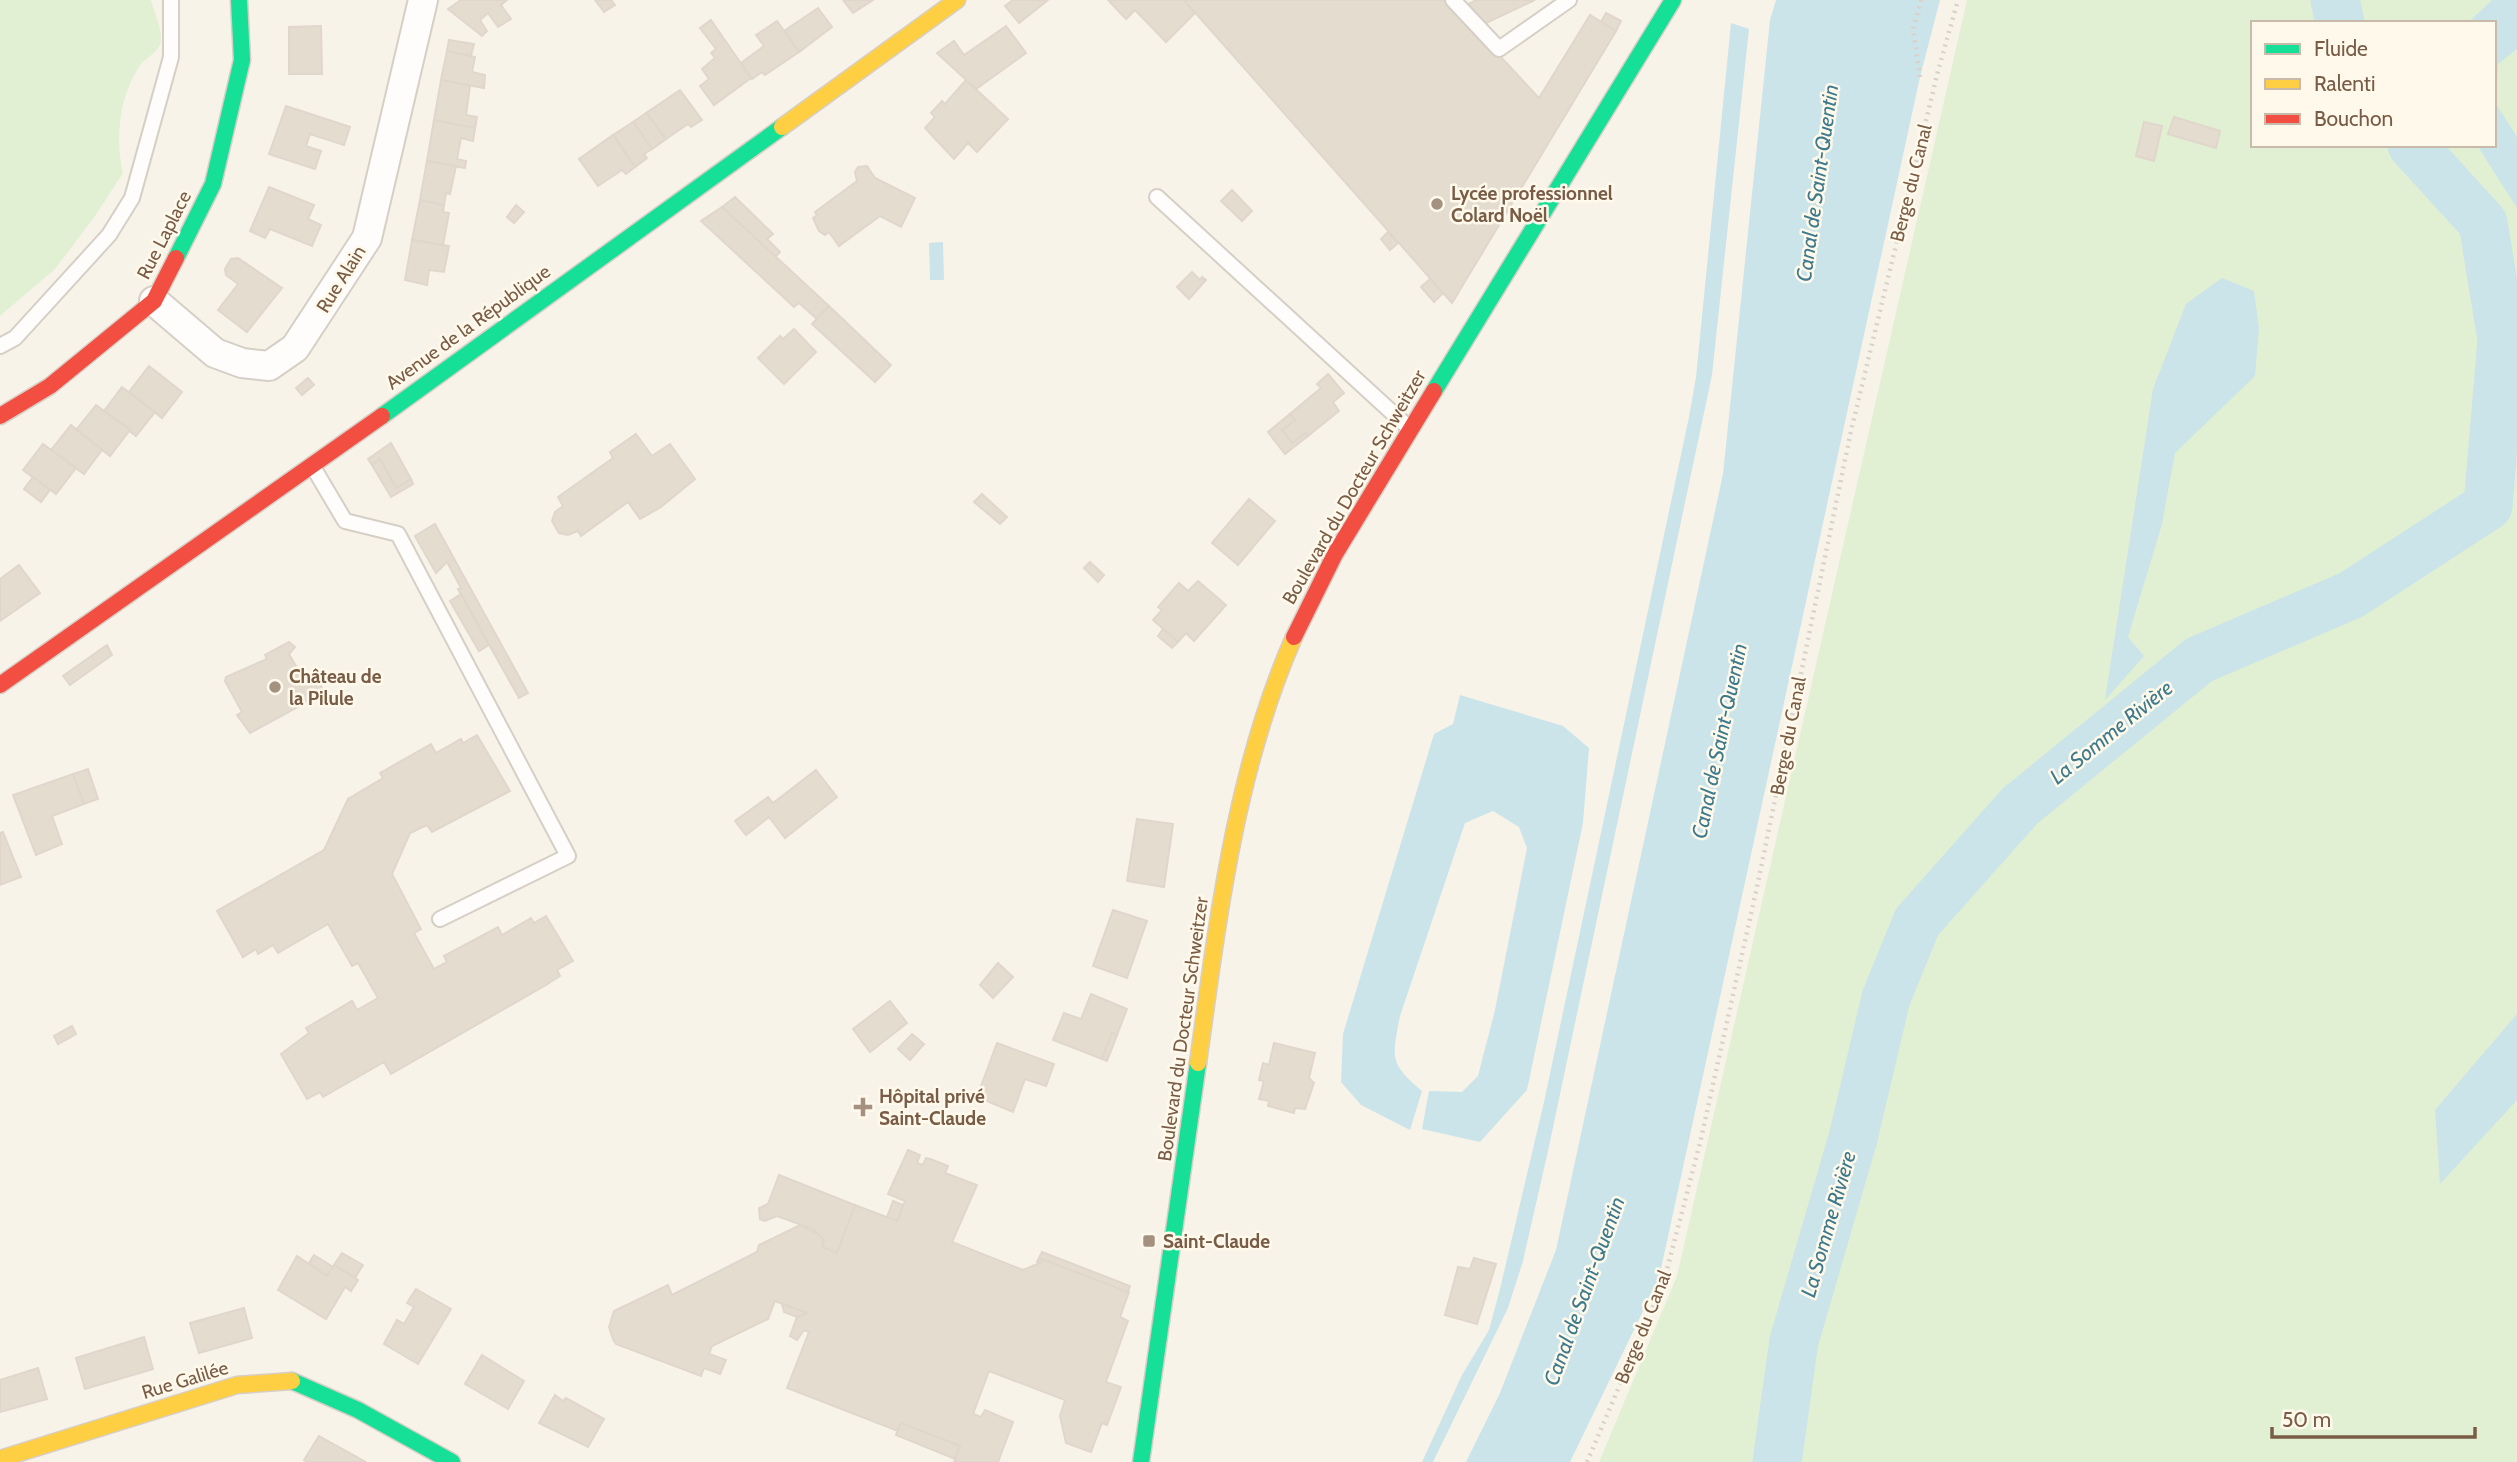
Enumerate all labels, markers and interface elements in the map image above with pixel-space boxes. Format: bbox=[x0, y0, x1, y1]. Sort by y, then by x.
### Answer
legend bbox=[2251, 21, 2496, 147]
text: Fluide bbox=[2314, 36, 2368, 61]
text: Ralenti bbox=[2314, 71, 2375, 96]
water label: Canal de Saint-Quentin bbox=[1791, 83, 1843, 283]
text: Bouchon bbox=[2314, 106, 2393, 131]
street label: Berge du Canal bbox=[1885, 121, 1937, 244]
place label: Lycée professionnel Colard Noël bbox=[1451, 182, 1613, 227]
street label: Rue Laplace bbox=[132, 187, 196, 283]
marker: Lycée professionnel Colard Noël bbox=[1429, 196, 1445, 212]
street label: Rue Alain bbox=[311, 241, 371, 317]
street label: Avenue de la République bbox=[381, 259, 555, 394]
street label: Boulevard du Docteur Schweitzer bbox=[1277, 366, 1431, 608]
water label: Canal de Saint-Quentin bbox=[1686, 641, 1752, 841]
place label: Château de la Pilule bbox=[289, 665, 382, 710]
street label: Berge du Canal bbox=[1765, 674, 1811, 797]
water label: La Somme Rivière bbox=[2045, 675, 2178, 789]
marker: Château de la Pilule bbox=[267, 679, 283, 695]
street label: Boulevard du Docteur Schweitzer bbox=[1153, 895, 1213, 1163]
place label: Hôpital privé Saint-Claude bbox=[879, 1085, 986, 1130]
marker: Hôpital privé Saint-Claude bbox=[853, 1097, 873, 1117]
water label: La Somme Rivière bbox=[1795, 1148, 1861, 1300]
water label: Canal de Saint-Quentin bbox=[1538, 1193, 1630, 1389]
place label: Saint-Claude bbox=[1163, 1230, 1270, 1253]
marker: Saint-Claude bbox=[1141, 1233, 1157, 1249]
street label: Berge du Canal bbox=[1610, 1266, 1676, 1387]
street label: Rue Galilée bbox=[139, 1356, 231, 1404]
scale bar bbox=[2272, 1396, 2475, 1440]
text: 50 m bbox=[2282, 1407, 2331, 1432]

